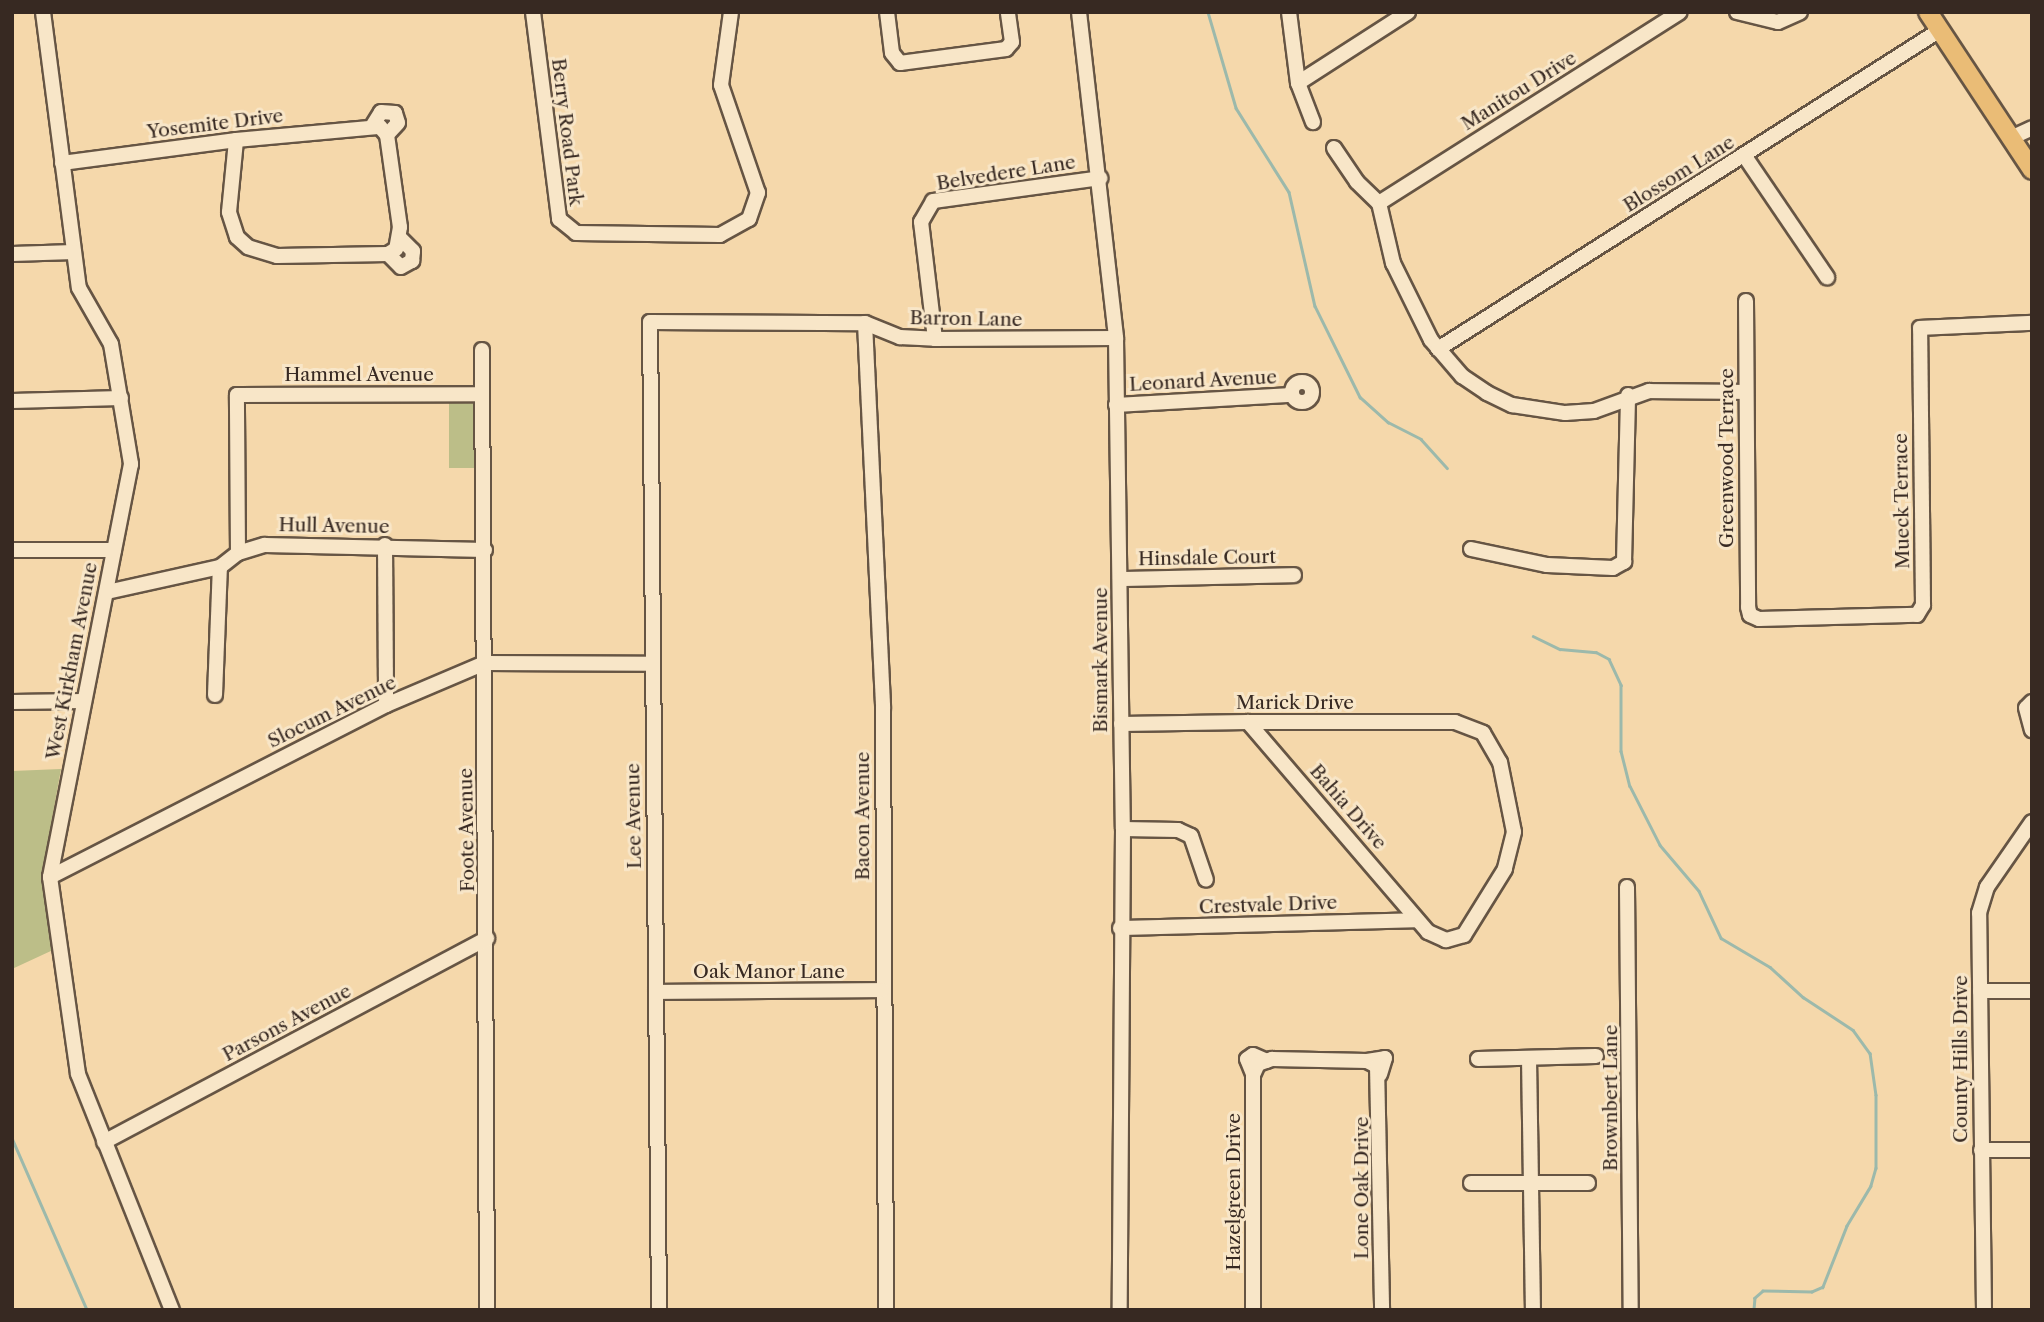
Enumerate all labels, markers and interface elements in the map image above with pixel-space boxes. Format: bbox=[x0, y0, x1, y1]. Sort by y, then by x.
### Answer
street label: Manitou Drive bbox=[1457, 47, 1581, 135]
street label: Berry Road Park bbox=[547, 57, 587, 207]
street label: Yosemite Drive bbox=[146, 104, 284, 144]
street label: Blossom Lane bbox=[1619, 131, 1739, 217]
street label: Belvedere Lane bbox=[935, 151, 1077, 195]
street label: Barron Lane bbox=[909, 307, 1023, 331]
street label: Hammel Avenue bbox=[284, 364, 434, 386]
street label: Leonard Avenue bbox=[1128, 366, 1278, 396]
street label: Greenwood Terrace bbox=[1716, 368, 1738, 548]
street label: Mueck Terrace bbox=[1889, 432, 1915, 570]
street label: Hull Avenue bbox=[278, 514, 390, 538]
street label: Hinsdale Court bbox=[1138, 545, 1276, 571]
street label: West Kirkham Avenue bbox=[42, 560, 102, 762]
street label: Bismark Avenue bbox=[1090, 587, 1112, 733]
street label: Slocum Avenue bbox=[264, 671, 400, 753]
street label: Marick Drive bbox=[1236, 692, 1354, 714]
street label: Bacon Avenue bbox=[852, 751, 874, 881]
street label: Bahia Drive bbox=[1305, 760, 1391, 854]
street label: Lee Avenue bbox=[622, 763, 646, 869]
street label: Foote Avenue bbox=[455, 767, 479, 893]
street label: Crestvale Drive bbox=[1198, 891, 1338, 919]
street label: Oak Manor Lane bbox=[693, 961, 845, 983]
street label: County Hills Drive bbox=[1950, 975, 1972, 1143]
street label: Parsons Avenue bbox=[219, 979, 355, 1067]
street label: Brownbert Lane bbox=[1600, 1025, 1622, 1171]
street label: Hazelgreen Drive bbox=[1223, 1113, 1245, 1271]
street label: Lone Oak Drive bbox=[1351, 1117, 1373, 1259]

